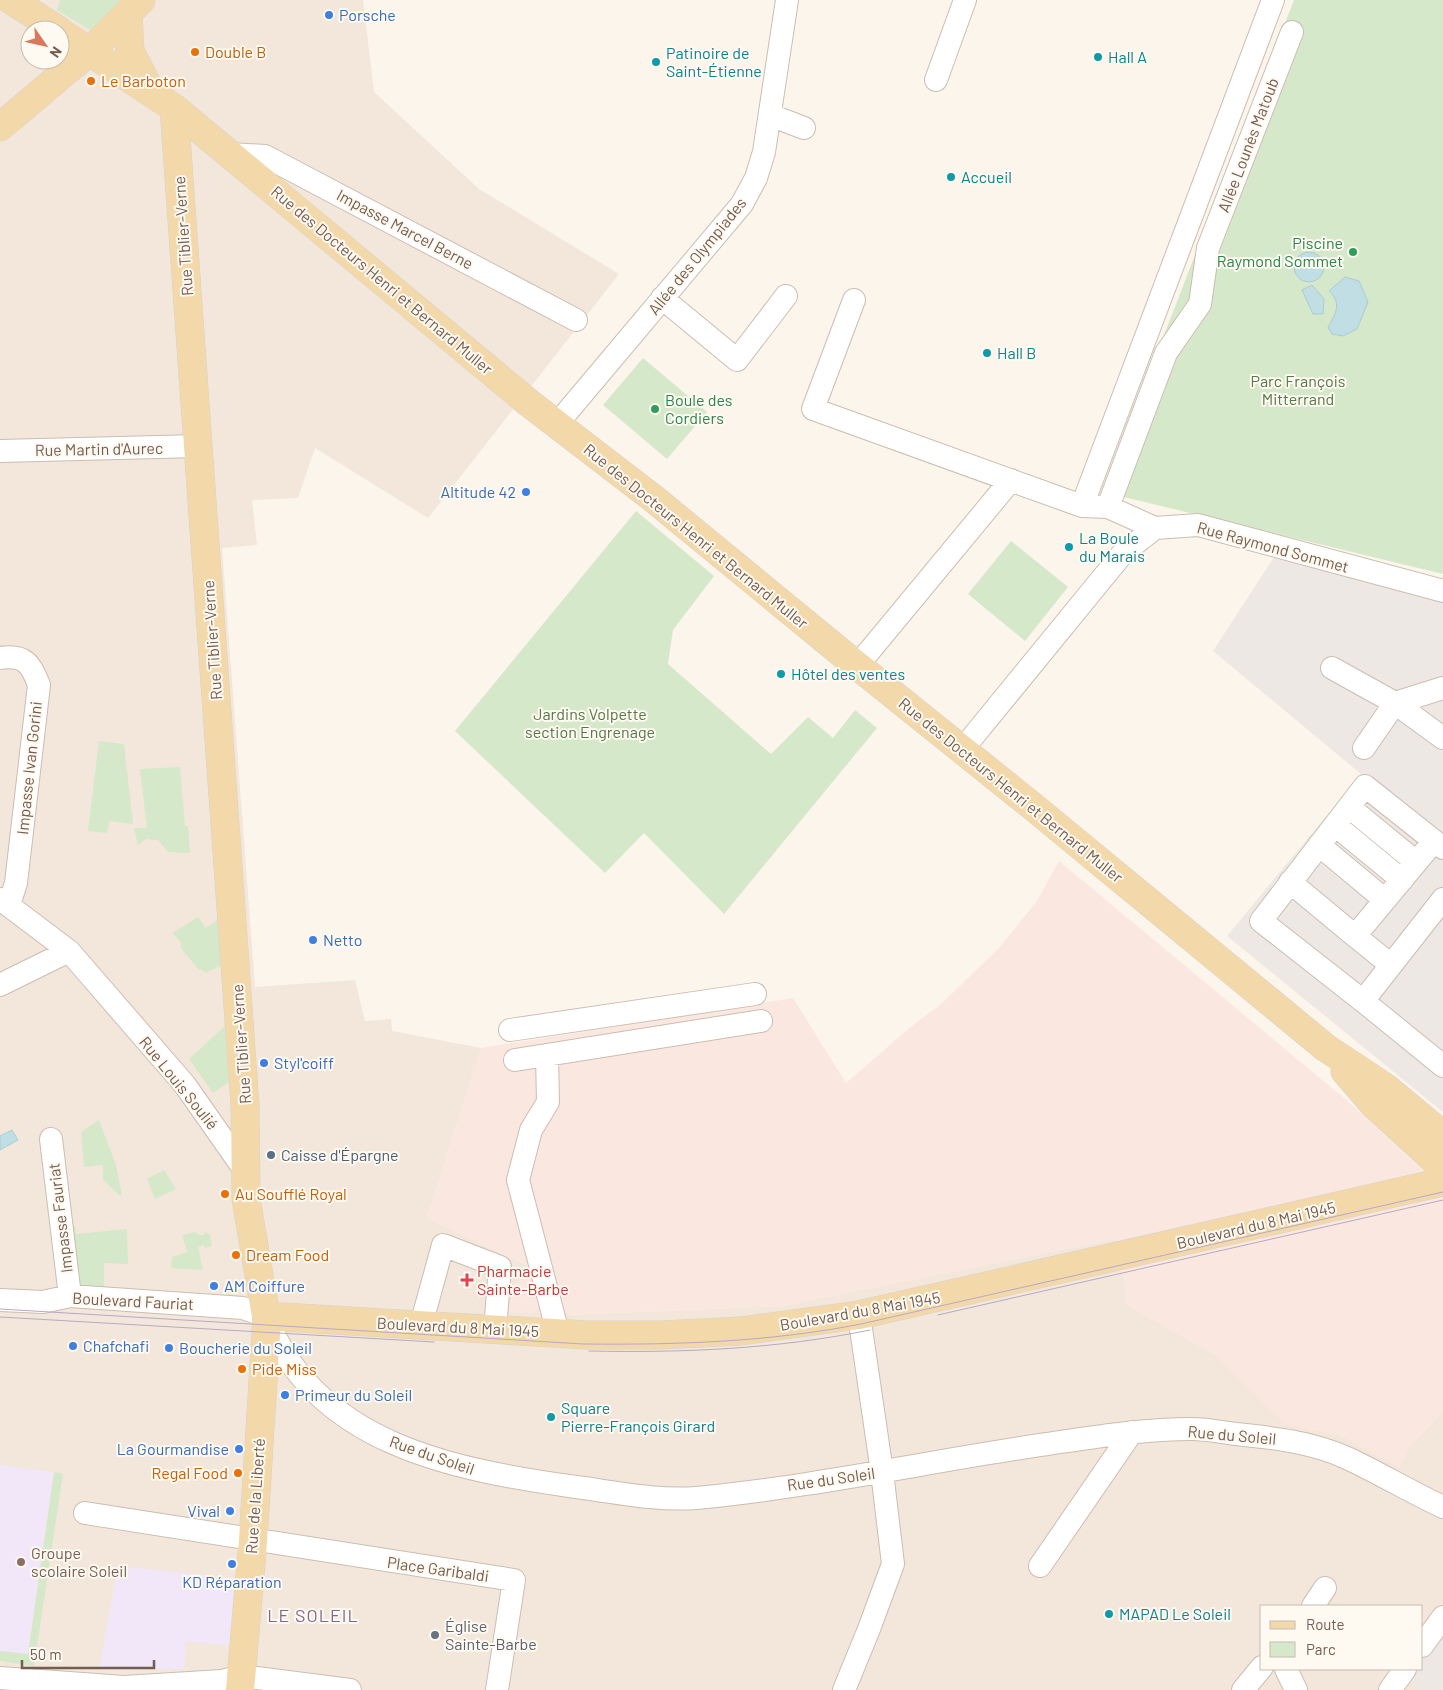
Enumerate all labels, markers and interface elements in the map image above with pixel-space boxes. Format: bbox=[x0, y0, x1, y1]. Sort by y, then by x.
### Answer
place label: Porsche bbox=[339, 5, 396, 24]
marker: Porsche bbox=[323, 9, 335, 21]
north arrow bbox=[20, 20, 70, 70]
place label: Double B bbox=[205, 42, 266, 61]
place label: Patinoire de Saint-Étienne bbox=[666, 43, 762, 80]
text: N bbox=[47, 44, 66, 61]
marker: Double B bbox=[189, 46, 201, 58]
place label: Hall A bbox=[1108, 47, 1147, 66]
marker: Hall A bbox=[1092, 51, 1104, 63]
marker: Patinoire de Saint-Étienne bbox=[650, 56, 662, 68]
place label: Le Barboton bbox=[101, 71, 186, 90]
marker: Le Barboton bbox=[85, 75, 97, 87]
street label: Allée Lounès Matoub bbox=[1213, 75, 1282, 215]
place label: Accueil bbox=[961, 167, 1012, 186]
marker: Accueil bbox=[945, 171, 957, 183]
street label: Rue Tiblier-Verne bbox=[169, 175, 196, 297]
street label: Rue des Docteurs Henri et Bernard Muller bbox=[268, 181, 497, 378]
street label: Impasse Marcel Berne bbox=[334, 185, 477, 273]
street label: Allée des Olympiades bbox=[643, 193, 750, 318]
place label: Piscine Raymond Sommet bbox=[1217, 233, 1343, 270]
marker: Piscine Raymond Sommet bbox=[1347, 246, 1359, 258]
place label: Hall B bbox=[997, 343, 1036, 362]
marker: Hall B bbox=[981, 347, 993, 359]
park label: Parc François Mitterrand bbox=[1250, 371, 1346, 408]
place label: Boule des Cordiers bbox=[665, 390, 733, 427]
marker: Boule des Cordiers bbox=[649, 403, 661, 415]
street label: Rue Martin d'Aurec bbox=[35, 438, 163, 459]
street label: Rue des Docteurs Henri et Bernard Muller bbox=[580, 439, 812, 632]
place label: Altitude 42 bbox=[440, 482, 516, 501]
marker: Altitude 42 bbox=[520, 486, 532, 498]
street label: Rue Raymond Sommet bbox=[1195, 517, 1351, 576]
place label: La Boule du Marais bbox=[1079, 528, 1145, 565]
marker: La Boule du Marais bbox=[1063, 541, 1075, 553]
street label: Rue Tiblier-Verne bbox=[198, 579, 225, 701]
place label: Hôtel des ventes bbox=[791, 664, 905, 683]
marker: Hôtel des ventes bbox=[775, 668, 787, 680]
street label: Rue des Docteurs Henri et Bernard Muller bbox=[895, 693, 1127, 886]
street label: Impasse Ivan Gorini bbox=[12, 700, 45, 836]
park label: Jardins Volpette section Engrenage bbox=[525, 704, 655, 741]
place label: Netto bbox=[323, 930, 362, 949]
marker: Netto bbox=[307, 934, 319, 946]
street label: Rue Tiblier-Verne bbox=[227, 983, 254, 1105]
street label: Rue Louis Soulié bbox=[136, 1032, 223, 1133]
place label: Styl'coiff bbox=[274, 1053, 334, 1072]
marker: Styl'coiff bbox=[258, 1057, 270, 1069]
place label: Caisse d'Épargne bbox=[281, 1145, 399, 1164]
marker: Caisse d'Épargne bbox=[265, 1149, 277, 1161]
street label: Impasse Fauriat bbox=[43, 1162, 76, 1274]
place label: Au Soufflé Royal bbox=[235, 1184, 347, 1203]
marker: Au Soufflé Royal bbox=[219, 1188, 231, 1200]
street label: Boulevard du 8 Mai 1945 bbox=[1175, 1197, 1337, 1252]
place label: Dream Food bbox=[246, 1245, 329, 1264]
marker: Dream Food bbox=[230, 1249, 242, 1261]
place label: Pharmacie Sainte-Barbe bbox=[477, 1261, 569, 1298]
marker: Pharmacie Sainte-Barbe bbox=[461, 1274, 473, 1286]
place label: AM Coiffure bbox=[224, 1276, 305, 1295]
marker: AM Coiffure bbox=[208, 1280, 220, 1292]
street label: Boulevard du 8 Mai 1945 bbox=[778, 1287, 942, 1334]
street label: Boulevard Fauriat bbox=[72, 1288, 194, 1313]
street label: Boulevard du 8 Mai 1945 bbox=[376, 1313, 540, 1340]
place label: Chafchafi bbox=[83, 1336, 149, 1355]
place label: Boucherie du Soleil bbox=[179, 1338, 312, 1357]
marker: Chafchafi bbox=[67, 1340, 79, 1352]
marker: Boucherie du Soleil bbox=[163, 1342, 175, 1354]
place label: Pide Miss bbox=[252, 1359, 317, 1378]
marker: Pide Miss bbox=[236, 1363, 248, 1375]
place label: Primeur du Soleil bbox=[295, 1385, 412, 1404]
marker: Primeur du Soleil bbox=[279, 1389, 291, 1401]
place label: Square Pierre-François Girard bbox=[561, 1398, 715, 1435]
marker: Square Pierre-François Girard bbox=[545, 1411, 557, 1423]
street label: Rue du Soleil bbox=[1187, 1421, 1277, 1448]
street label: Rue du Soleil bbox=[387, 1431, 477, 1478]
street label: Rue de la Liberté bbox=[241, 1437, 268, 1555]
place label: La Gourmandise bbox=[117, 1439, 229, 1458]
marker: La Gourmandise bbox=[233, 1443, 245, 1455]
place label: Regal Food bbox=[151, 1463, 228, 1482]
street label: Rue du Soleil bbox=[786, 1463, 876, 1494]
marker: Regal Food bbox=[232, 1467, 244, 1479]
place label: Vival bbox=[187, 1501, 220, 1520]
marker: Vival bbox=[224, 1505, 236, 1517]
place label: Groupe scolaire Soleil bbox=[31, 1543, 127, 1580]
street label: Place Garibaldi bbox=[386, 1552, 490, 1585]
marker: Groupe scolaire Soleil bbox=[15, 1556, 27, 1568]
marker: KD Réparation bbox=[226, 1558, 238, 1570]
place label: KD Réparation bbox=[182, 1572, 282, 1591]
district label: LE SOLEIL bbox=[267, 1604, 359, 1626]
place label: MAPAD Le Soleil bbox=[1119, 1604, 1231, 1623]
legend bbox=[1260, 1605, 1423, 1670]
marker: MAPAD Le Soleil bbox=[1103, 1608, 1115, 1620]
text: Route bbox=[1306, 1615, 1345, 1633]
place label: Église Sainte-Barbe bbox=[445, 1616, 537, 1653]
marker: Église Sainte-Barbe bbox=[429, 1629, 441, 1641]
scale bar bbox=[22, 1638, 155, 1670]
text: Parc bbox=[1306, 1640, 1336, 1658]
text: 50 m bbox=[30, 1645, 62, 1663]

